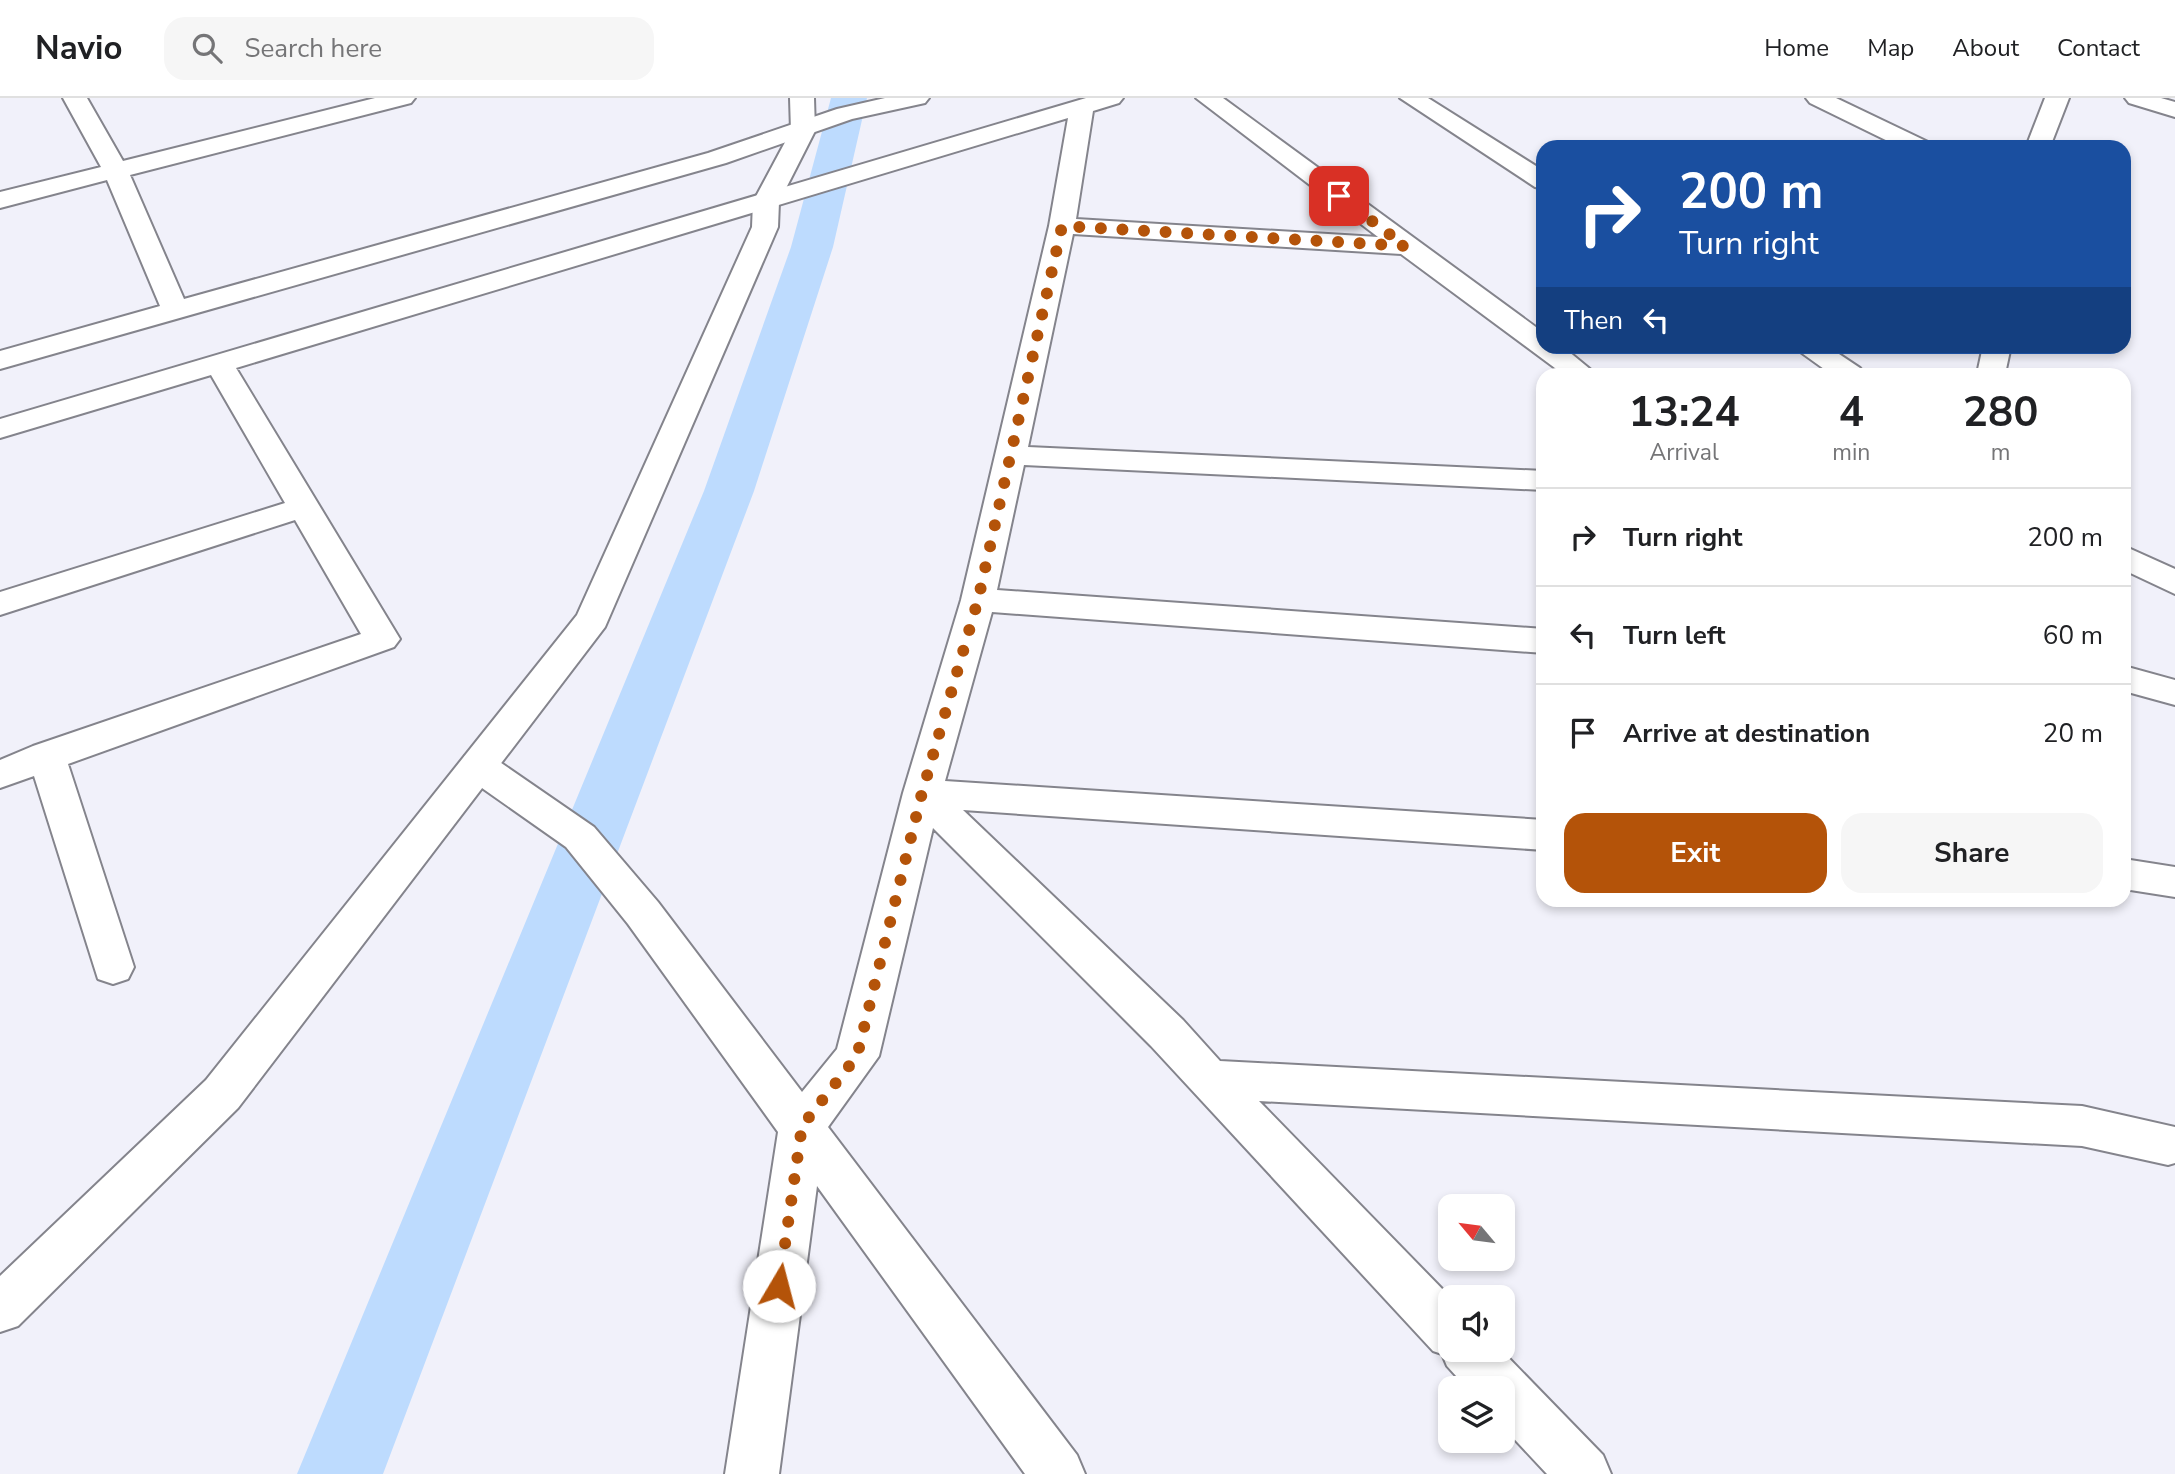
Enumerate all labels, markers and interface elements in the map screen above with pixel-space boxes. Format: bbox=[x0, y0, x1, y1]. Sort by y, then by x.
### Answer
search box bbox=[164, 17, 654, 80]
text: Navio bbox=[35, 26, 122, 71]
icon: search bbox=[188, 29, 226, 67]
text: Search here bbox=[244, 31, 382, 66]
text: Home bbox=[1764, 32, 1829, 64]
text: Map bbox=[1867, 32, 1914, 64]
text: About bbox=[1952, 32, 2019, 64]
text: Contact bbox=[2057, 32, 2140, 64]
text: 200 m bbox=[1679, 158, 1823, 225]
pin bbox=[1309, 166, 1369, 226]
icon: right bbox=[1564, 168, 1655, 259]
icon: arrive bbox=[1320, 177, 1358, 215]
text: Turn right bbox=[1679, 222, 1819, 265]
icon: left bbox=[1637, 301, 1675, 339]
text: Then bbox=[1564, 303, 1623, 338]
text: 13:24 bbox=[1629, 384, 1740, 441]
text: 4 bbox=[1839, 384, 1864, 441]
text: 280 bbox=[1963, 384, 2038, 441]
text: Arrival bbox=[1650, 437, 1719, 468]
text: min bbox=[1832, 437, 1870, 468]
text: m bbox=[1991, 437, 2011, 468]
icon: right bbox=[1564, 518, 1602, 556]
text: Turn right bbox=[1623, 520, 1742, 555]
text: 200 m bbox=[2027, 520, 2103, 555]
icon: left bbox=[1564, 616, 1602, 654]
text: Turn left bbox=[1623, 618, 1726, 653]
text: 60 m bbox=[2043, 618, 2103, 653]
icon: arrive bbox=[1564, 714, 1602, 752]
text: Arrive at destination bbox=[1623, 716, 1870, 751]
text: 20 m bbox=[2043, 716, 2103, 751]
button: Exit bbox=[1564, 813, 1827, 893]
button: Share bbox=[1841, 813, 2103, 893]
north arrow bbox=[1438, 1194, 1516, 1270]
map controls bbox=[1438, 1194, 1515, 1453]
position arrow bbox=[742, 1249, 816, 1323]
button: sound bbox=[1438, 1285, 1515, 1362]
button: layers bbox=[1438, 1376, 1515, 1453]

